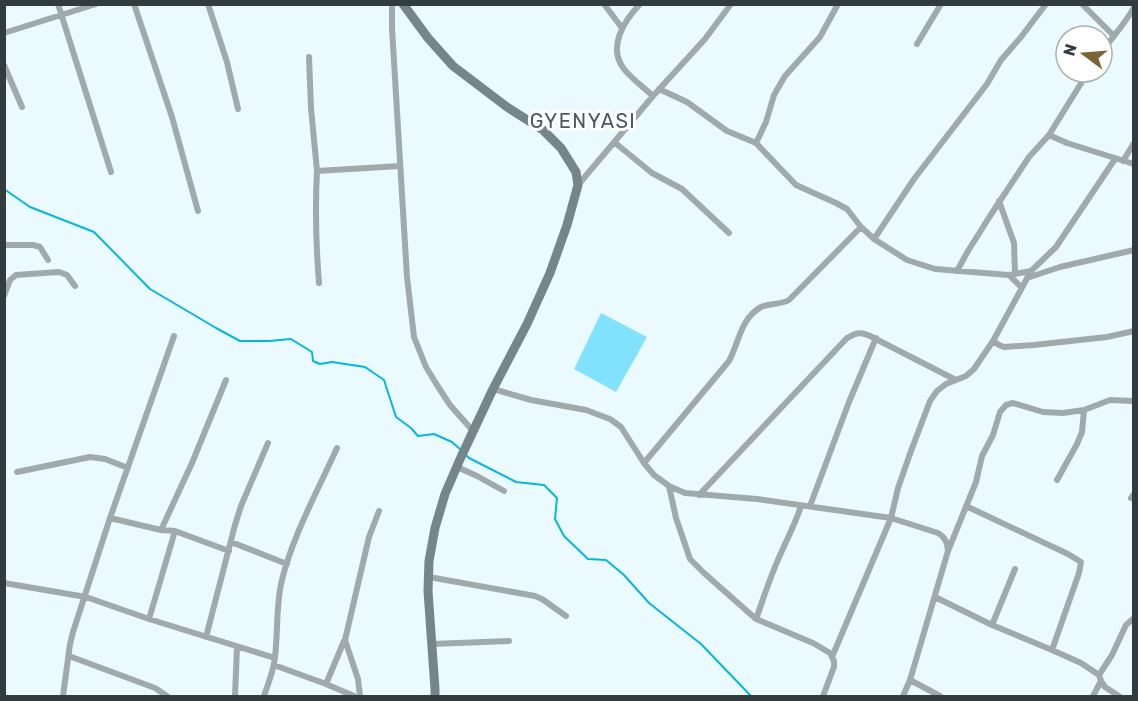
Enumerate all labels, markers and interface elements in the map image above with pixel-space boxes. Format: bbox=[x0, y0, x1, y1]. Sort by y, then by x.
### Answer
north arrow bbox=[1054, 24, 1114, 84]
text: N bbox=[1059, 42, 1081, 58]
district label: GYENYASI bbox=[530, 109, 636, 133]

